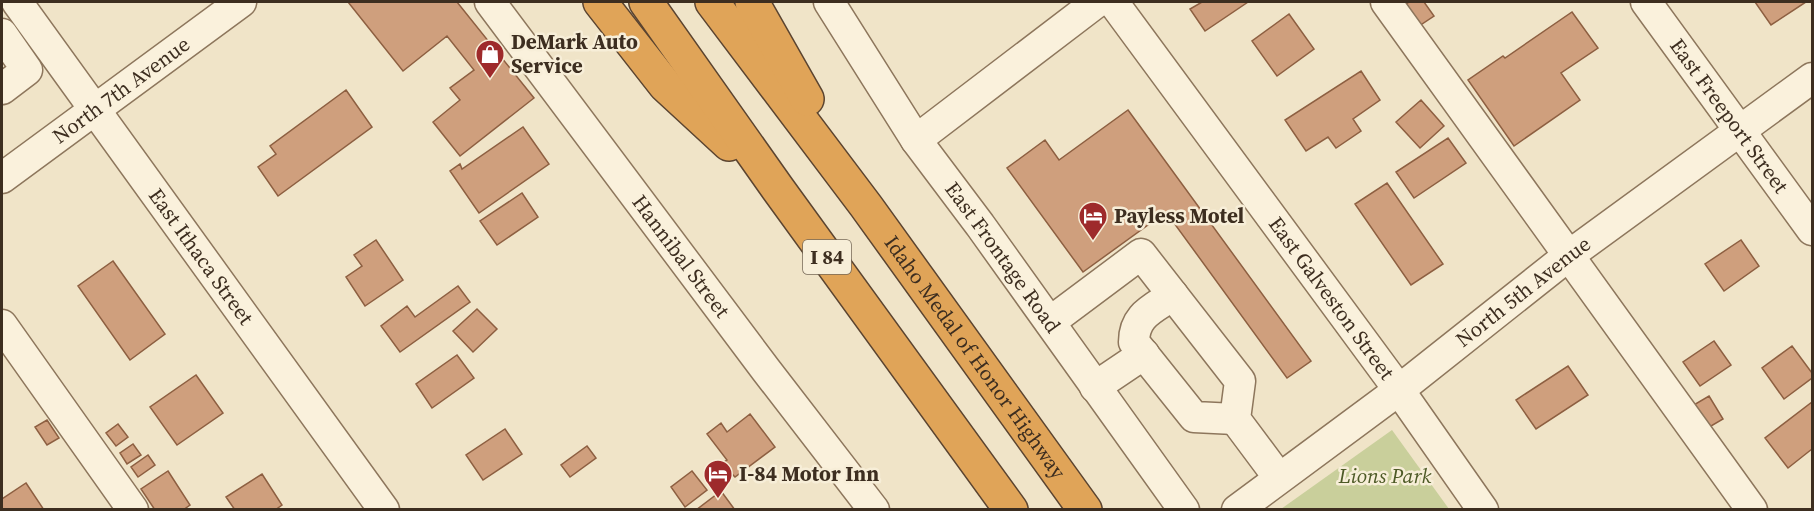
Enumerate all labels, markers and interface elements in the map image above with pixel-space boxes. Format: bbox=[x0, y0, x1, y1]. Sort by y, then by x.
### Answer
place label: DeMark Auto Service bbox=[511, 27, 638, 80]
street label: North 7th Avenue bbox=[46, 29, 196, 150]
street label: East Freeport Street bbox=[1663, 32, 1796, 199]
shop icon: DeMark Auto Service bbox=[474, 38, 506, 80]
street label: East Frontage Road bbox=[938, 176, 1068, 338]
street label: East Ithaca Street bbox=[142, 182, 261, 331]
street label: Hannibal Street bbox=[626, 189, 737, 324]
hotel icon: Payless Motel bbox=[1077, 200, 1109, 242]
place label: Payless Motel bbox=[1114, 201, 1244, 230]
street label: East Galveston Street bbox=[1262, 211, 1402, 385]
street label: Idaho Medal of Honor Highway bbox=[878, 229, 1073, 485]
street label: North 5th Avenue bbox=[1449, 229, 1596, 354]
road number: I 84 bbox=[803, 240, 851, 274]
hotel icon: I-84 Motor Inn bbox=[702, 458, 734, 500]
place label: I-84 Motor Inn bbox=[739, 459, 879, 488]
park label: Lions Park bbox=[1338, 461, 1432, 490]

